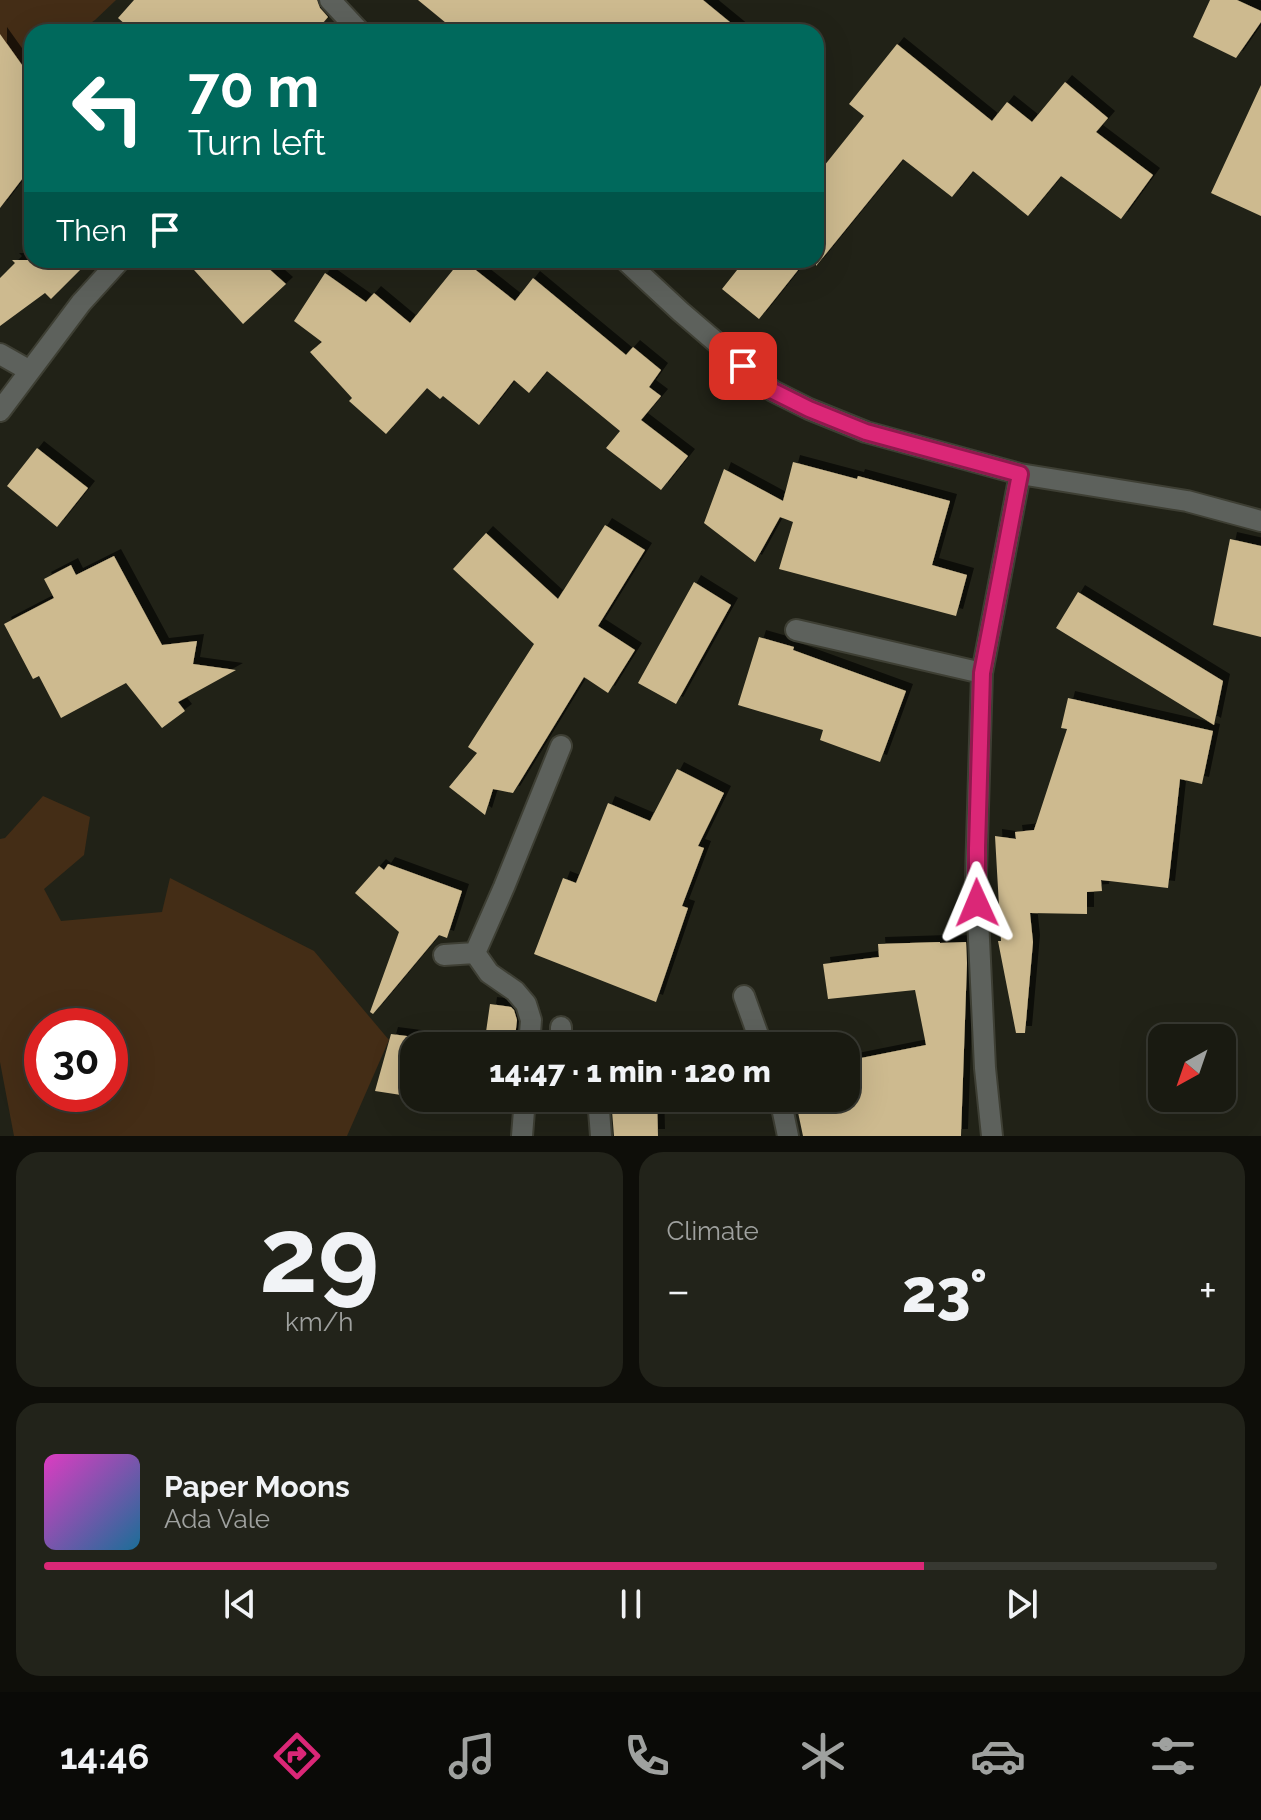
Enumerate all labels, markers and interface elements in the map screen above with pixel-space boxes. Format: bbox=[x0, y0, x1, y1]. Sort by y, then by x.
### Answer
text: 70 m bbox=[188, 54, 319, 120]
icon: left bbox=[56, 56, 160, 160]
text: Turn left bbox=[188, 121, 326, 163]
icon: arrive bbox=[143, 208, 187, 252]
text: Then bbox=[56, 213, 127, 248]
pin bbox=[709, 332, 777, 400]
icon: arrive bbox=[721, 344, 765, 388]
position arrow bbox=[935, 861, 1019, 945]
speed limit sign: 30 bbox=[24, 1008, 128, 1112]
north arrow bbox=[1148, 1024, 1236, 1112]
map controls bbox=[1148, 1024, 1236, 1112]
text: 14:47 · 1 min · 120 m bbox=[489, 1054, 771, 1089]
text: 29 bbox=[259, 1194, 379, 1316]
text: Climate bbox=[667, 1216, 759, 1246]
text: 23° bbox=[902, 1256, 987, 1326]
text: − bbox=[667, 1265, 690, 1316]
text: + bbox=[1199, 1265, 1217, 1316]
text: km/h bbox=[285, 1307, 354, 1337]
text: Paper Moons bbox=[164, 1469, 350, 1504]
text: Ada Vale bbox=[164, 1504, 270, 1534]
icon: previous bbox=[218, 1582, 262, 1626]
icon: pause bbox=[609, 1582, 653, 1626]
icon: next bbox=[1000, 1582, 1044, 1626]
icon: directions bbox=[269, 1728, 325, 1784]
icon: music bbox=[444, 1728, 500, 1784]
icon: phone bbox=[619, 1728, 675, 1784]
icon: climate bbox=[795, 1728, 851, 1784]
icon: car bbox=[970, 1728, 1026, 1784]
icon: filters bbox=[1145, 1728, 1201, 1784]
text: 14:46 bbox=[60, 1735, 149, 1777]

